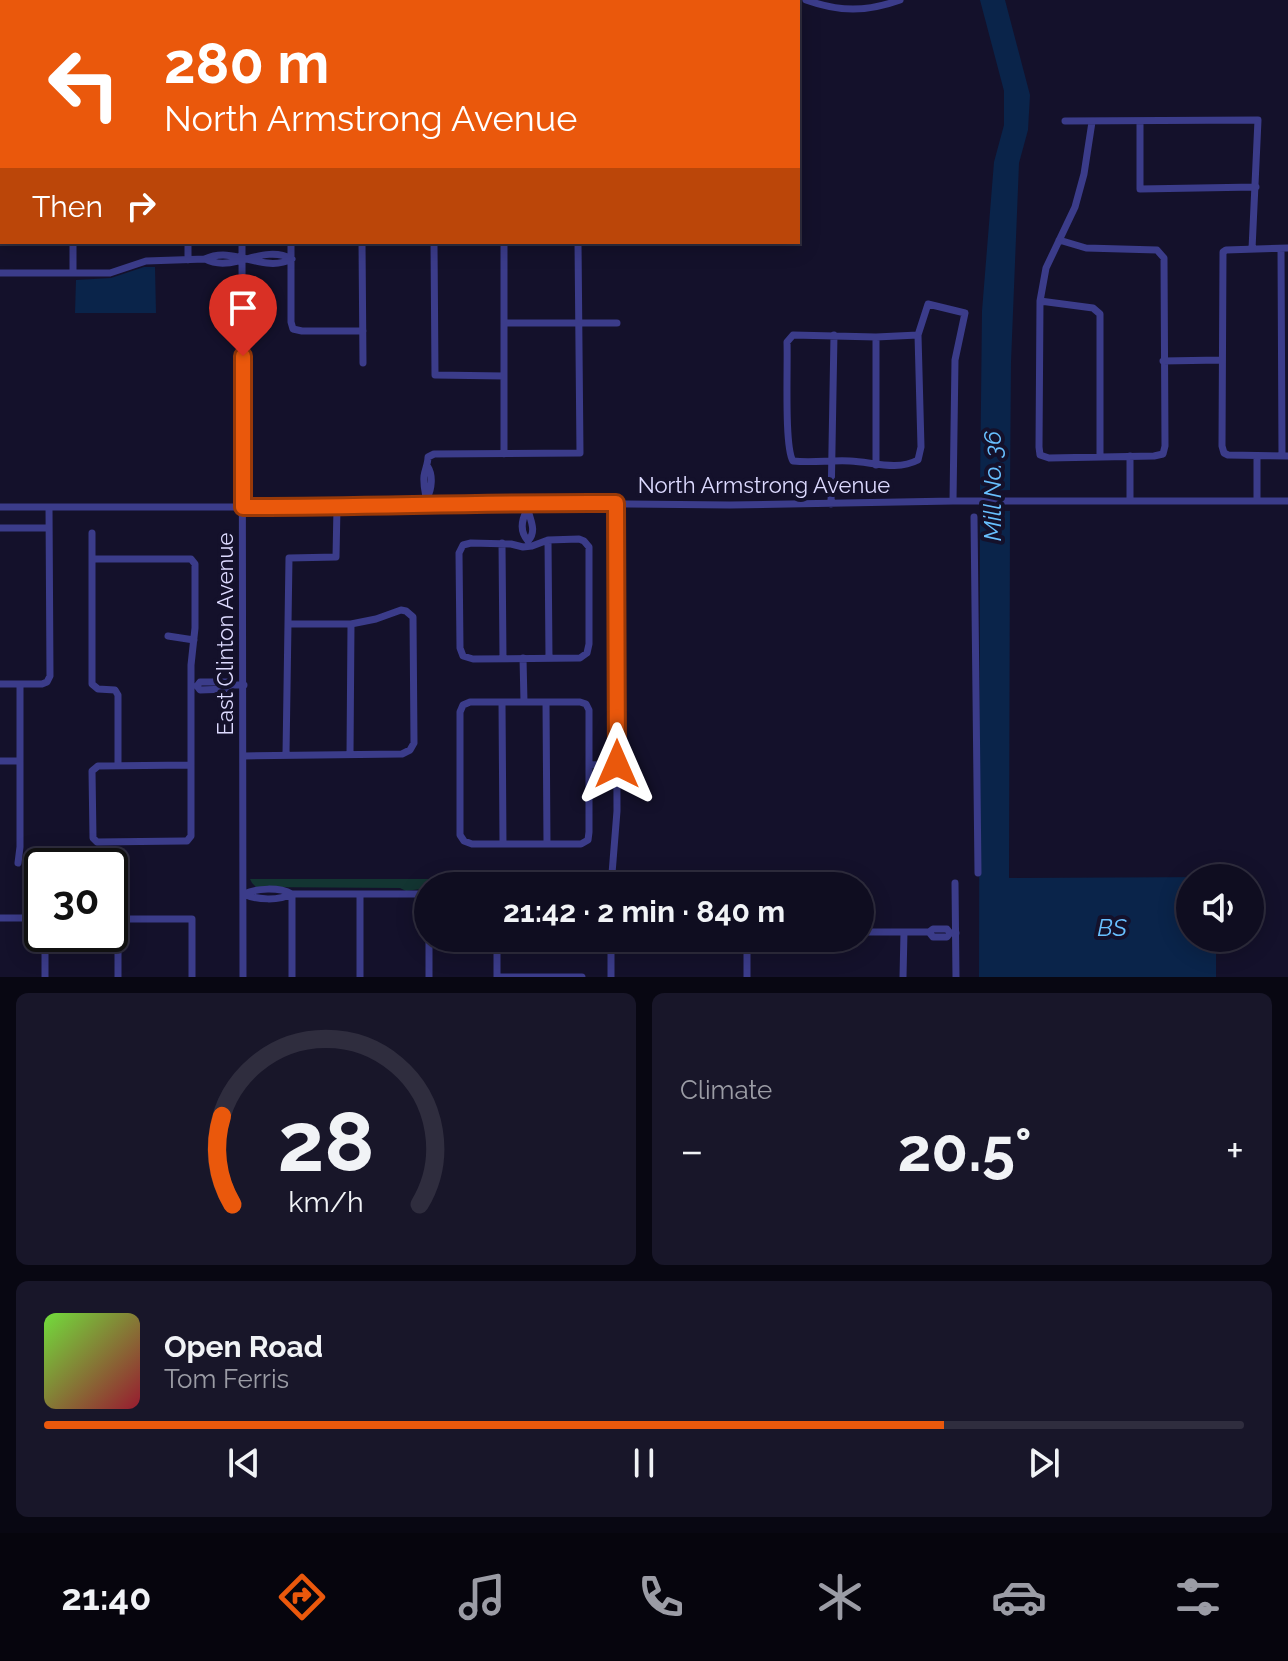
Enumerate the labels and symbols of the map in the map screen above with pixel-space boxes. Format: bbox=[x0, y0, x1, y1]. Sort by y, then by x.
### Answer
pin bbox=[209, 274, 277, 356]
water label: Mill No. 36 bbox=[978, 431, 1007, 541]
street label: North Armstrong Avenue bbox=[638, 472, 890, 498]
street label: East Clinton Avenue bbox=[212, 533, 238, 735]
position arrow bbox=[575, 722, 659, 806]
speed limit sign: 30 bbox=[24, 848, 128, 952]
water label: BS bbox=[1097, 913, 1128, 942]

